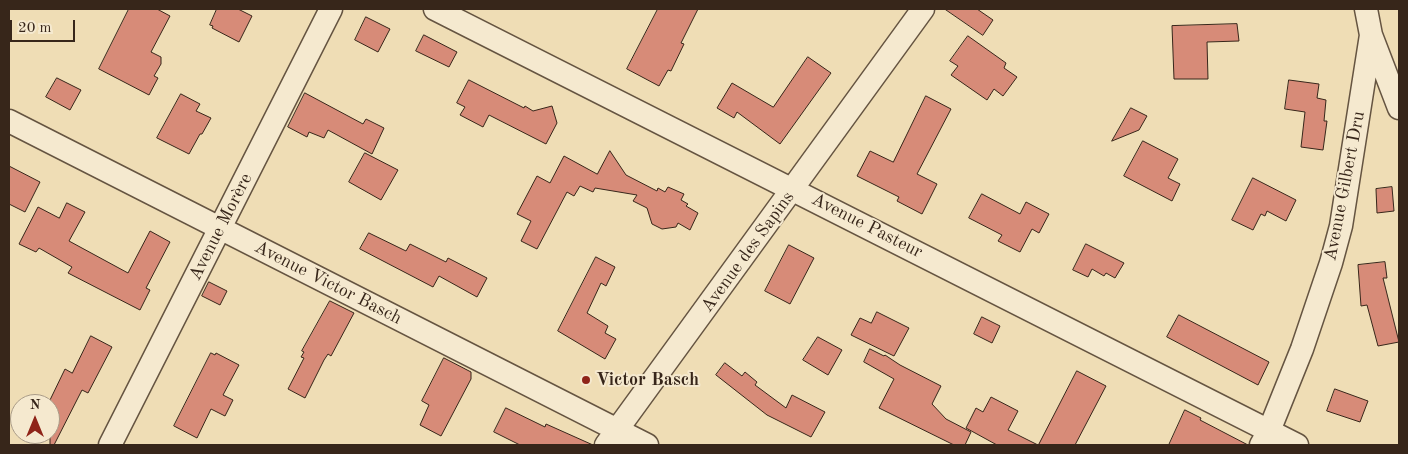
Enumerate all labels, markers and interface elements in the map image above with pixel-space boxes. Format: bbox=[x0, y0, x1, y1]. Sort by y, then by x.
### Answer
scale bar bbox=[12, 10, 78, 42]
text: 20 m bbox=[18, 21, 52, 36]
street label: Avenue Gilbert Dru bbox=[1320, 109, 1370, 263]
street label: Avenue Morère bbox=[185, 170, 257, 284]
street label: Avenue des Sapins bbox=[697, 187, 799, 317]
street label: Avenue Pasteur bbox=[808, 189, 926, 263]
street label: Avenue Victor Basch bbox=[251, 237, 405, 329]
place label: Victor Basch bbox=[596, 369, 699, 391]
marker: Victor Basch bbox=[580, 374, 592, 386]
north arrow bbox=[10, 394, 60, 444]
text: N bbox=[30, 398, 40, 412]

